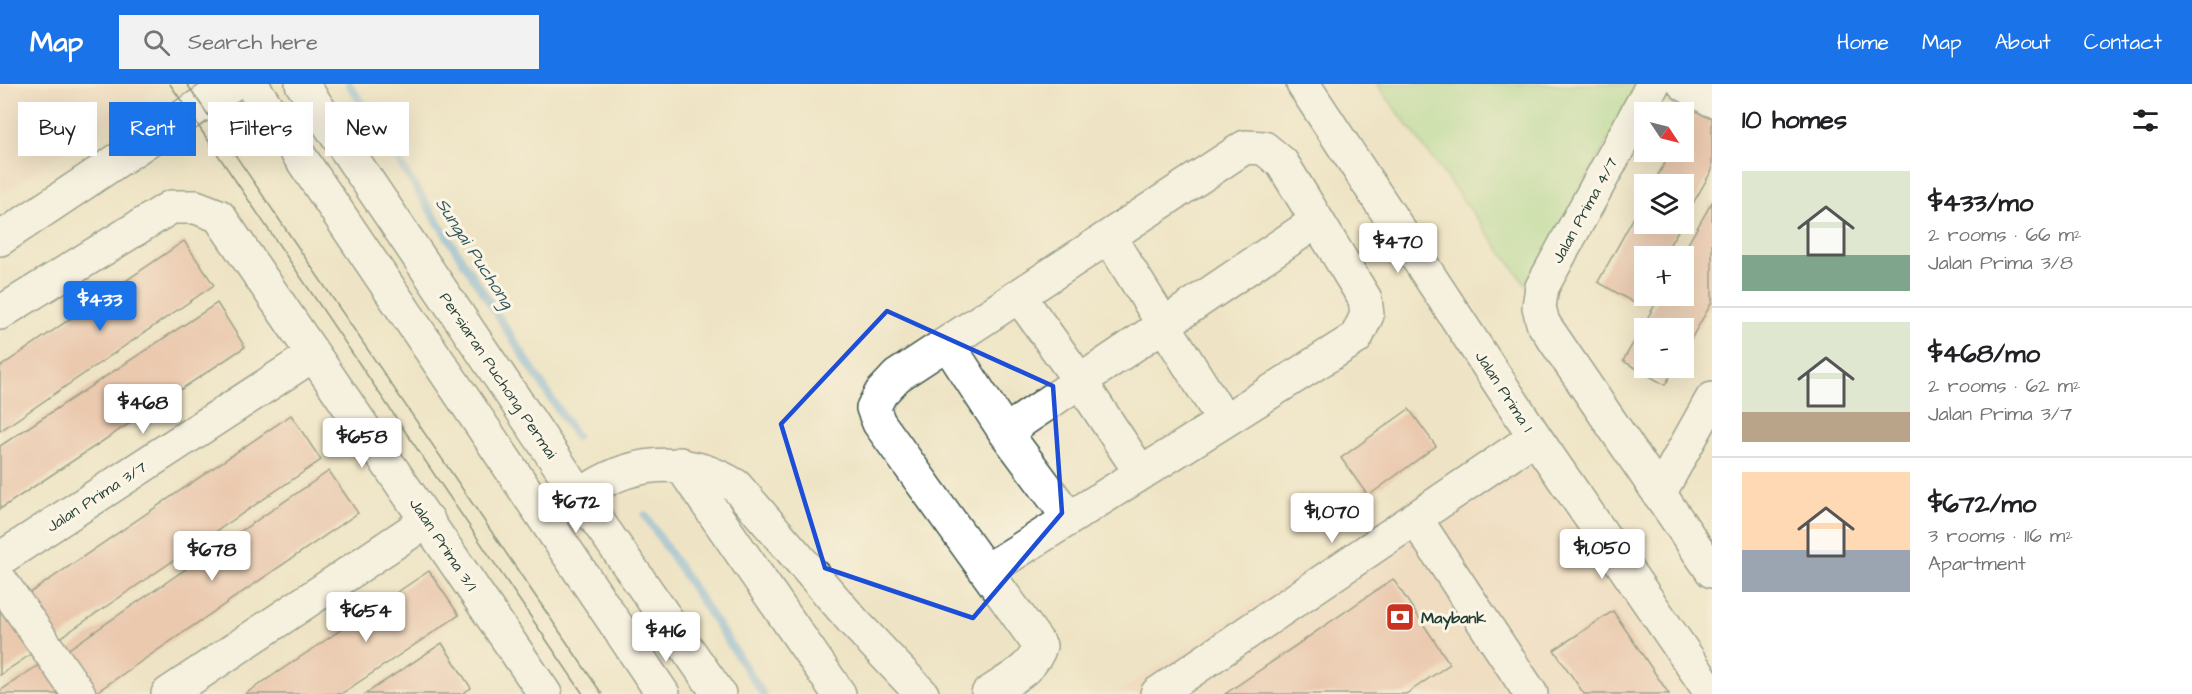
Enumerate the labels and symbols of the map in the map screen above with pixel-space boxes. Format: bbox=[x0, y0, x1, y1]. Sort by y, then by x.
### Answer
north arrow bbox=[1634, 102, 1694, 162]
street label: Jalan Prima 4/7 bbox=[1547, 153, 1623, 267]
water label: Sungai Puchong bbox=[429, 193, 521, 315]
pin: $470 bbox=[1362, 223, 1434, 274]
pin: $433 bbox=[64, 281, 136, 332]
street label: Persiaran Puchong Permai bbox=[433, 288, 563, 464]
street label: Jalan Prima 1 bbox=[1470, 347, 1538, 436]
pin: $468 bbox=[107, 384, 179, 435]
pin: $658 bbox=[326, 418, 398, 469]
street label: Jalan Prima 3/7 bbox=[42, 456, 151, 537]
pin: $672 bbox=[540, 483, 612, 534]
pin: $1,070 bbox=[1283, 493, 1381, 544]
street label: Jalan Prima 3/1 bbox=[404, 494, 482, 595]
pin: $1,050 bbox=[1553, 529, 1651, 580]
pin: $678 bbox=[176, 531, 248, 582]
pin: $654 bbox=[330, 592, 402, 643]
bank icon: Maybank bbox=[1384, 601, 1416, 633]
place label: Maybank bbox=[1421, 607, 1486, 630]
pin: $416 bbox=[630, 612, 702, 663]

